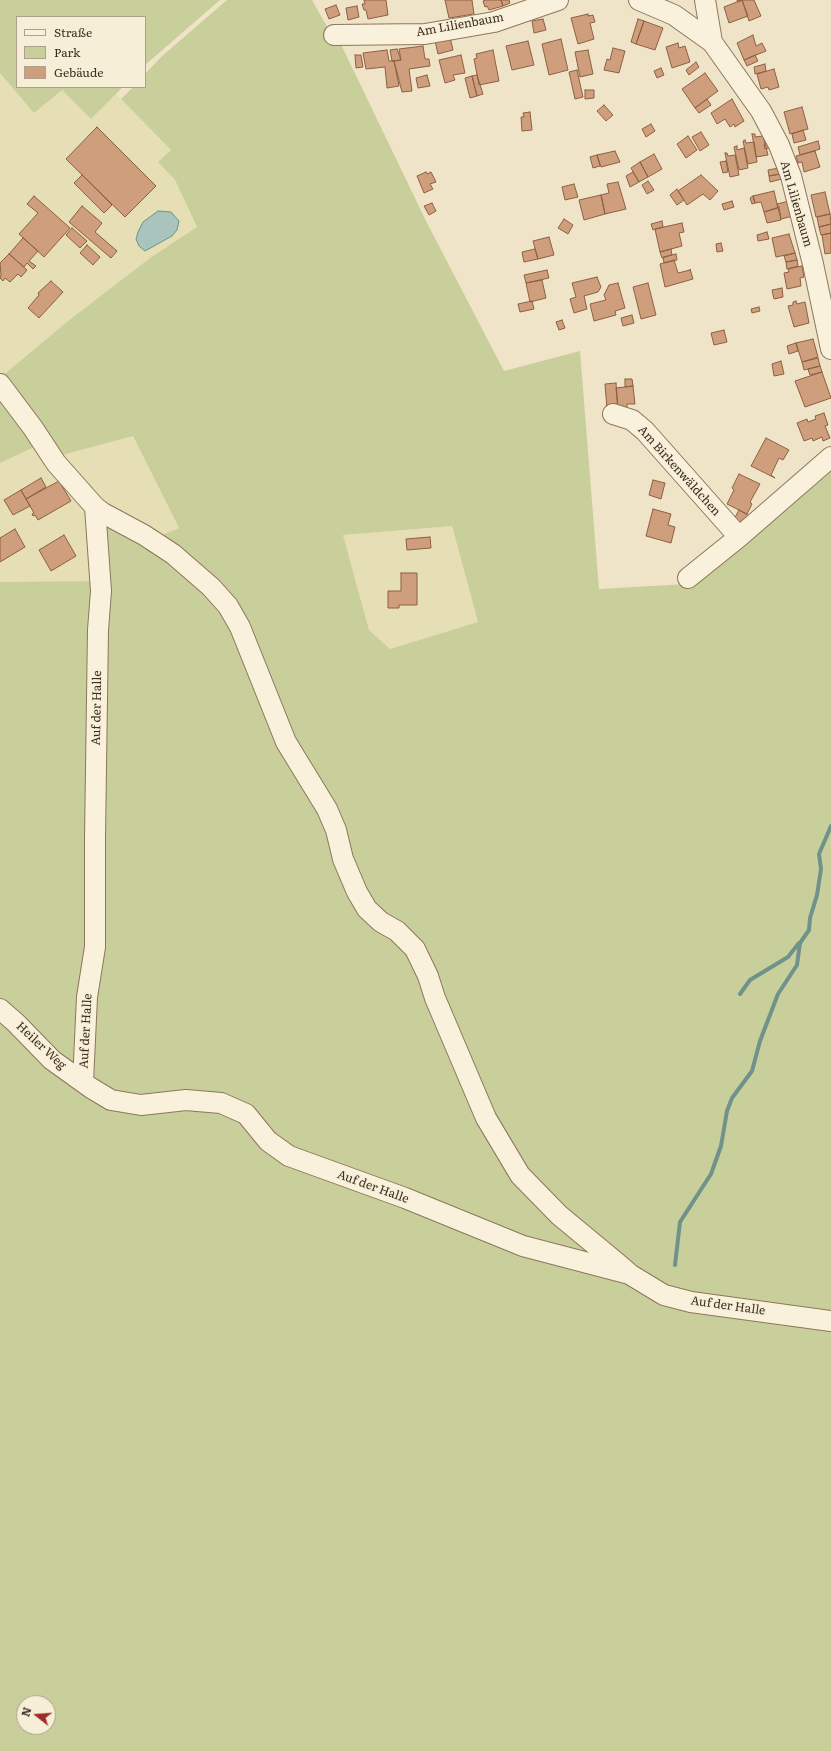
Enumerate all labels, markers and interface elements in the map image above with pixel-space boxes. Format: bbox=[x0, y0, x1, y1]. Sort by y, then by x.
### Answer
street label: Am Lilienbaum bbox=[415, 10, 505, 40]
legend bbox=[16, 16, 146, 88]
text: Straße bbox=[54, 23, 92, 41]
text: Park bbox=[54, 43, 80, 61]
text: Gebäude bbox=[54, 63, 103, 81]
street label: Am Lilienbaum bbox=[777, 159, 815, 249]
street label: Am Birkenwäldchen bbox=[635, 423, 723, 519]
street label: Auf der Halle bbox=[89, 670, 105, 746]
street label: Auf der Halle bbox=[77, 993, 95, 1069]
street label: Heiler Weg bbox=[13, 1019, 69, 1073]
street label: Auf der Halle bbox=[335, 1167, 411, 1207]
street label: Auf der Halle bbox=[690, 1294, 766, 1318]
north arrow bbox=[16, 1695, 56, 1735]
text: N bbox=[16, 1705, 34, 1719]

